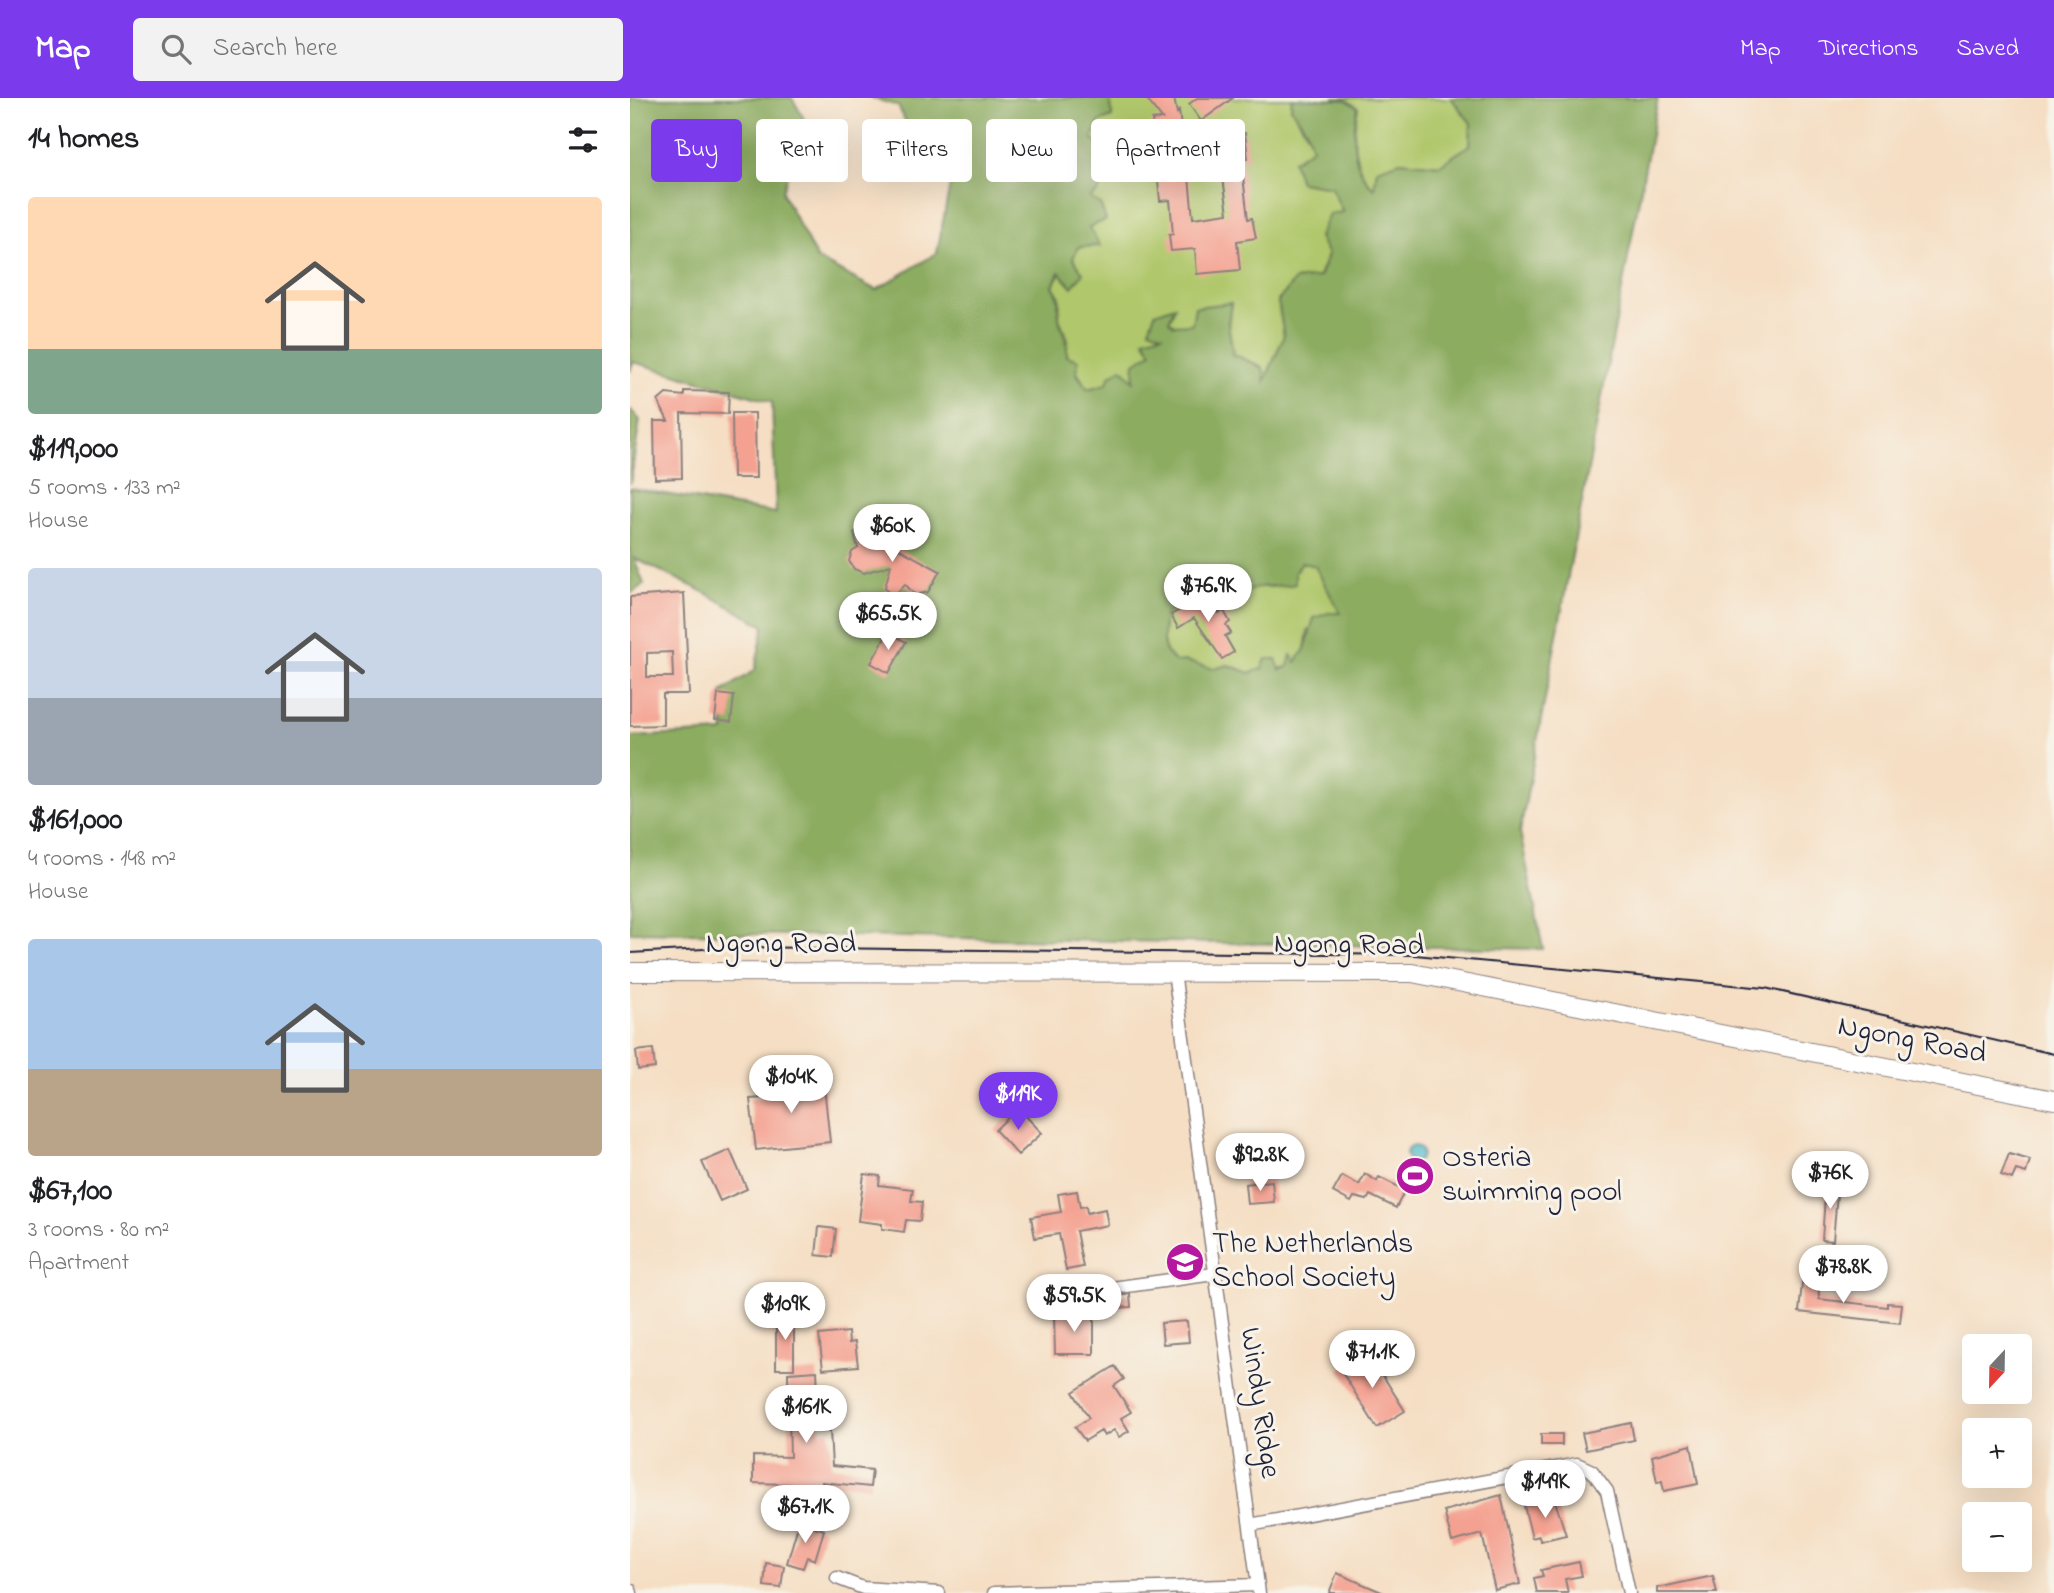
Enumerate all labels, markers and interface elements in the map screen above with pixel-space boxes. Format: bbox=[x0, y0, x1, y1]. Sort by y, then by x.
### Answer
search box bbox=[133, 18, 623, 81]
text: Map bbox=[35, 25, 91, 73]
icon: search bbox=[157, 30, 195, 68]
text: Search here bbox=[213, 30, 337, 68]
text: Map bbox=[1740, 32, 1781, 67]
text: Directions bbox=[1819, 32, 1918, 67]
text: Saved bbox=[1956, 32, 2019, 67]
text: 14 homes bbox=[28, 118, 139, 162]
chip: Buy bbox=[651, 119, 742, 182]
chip: Rent bbox=[756, 119, 848, 182]
chip: Filters bbox=[862, 119, 972, 182]
chip: New bbox=[986, 119, 1077, 182]
chip: Apartment bbox=[1091, 119, 1245, 182]
icon: filters bbox=[564, 121, 602, 159]
icon: home bbox=[252, 243, 378, 369]
text: $119,000 bbox=[28, 428, 118, 472]
text: 5 rooms · 133 m² bbox=[28, 472, 181, 505]
pin: $60K bbox=[851, 504, 933, 564]
text: House bbox=[28, 505, 88, 538]
text: $60K bbox=[869, 510, 915, 543]
pin: $76.9K bbox=[1151, 564, 1265, 624]
text: $76.9K bbox=[1180, 570, 1236, 603]
pin: $65.5K bbox=[831, 592, 945, 652]
text: $65.5K bbox=[855, 598, 921, 631]
icon: home bbox=[252, 614, 378, 740]
text: $161,000 bbox=[28, 799, 122, 843]
text: 4 rooms · 148 m² bbox=[28, 843, 176, 876]
text: House bbox=[28, 876, 88, 909]
street label: Ngong Road bbox=[706, 923, 856, 967]
street label: Ngong Road bbox=[1273, 923, 1425, 969]
icon: home bbox=[252, 985, 378, 1111]
street label: Ngong Road bbox=[1834, 1005, 1990, 1077]
pin: $104K bbox=[742, 1056, 840, 1115]
text: $104K bbox=[765, 1061, 817, 1094]
pin: $119K bbox=[969, 1072, 1067, 1132]
text: $119K bbox=[995, 1078, 1041, 1111]
pin: $92.8K bbox=[1203, 1134, 1317, 1193]
place label: Osteria swimming pool bbox=[1442, 1137, 1622, 1215]
text: $92.8K bbox=[1232, 1139, 1288, 1172]
pin: $76K bbox=[1789, 1152, 1871, 1211]
sports icon: Osteria swimming pool bbox=[1394, 1155, 1436, 1197]
text: $76K bbox=[1808, 1157, 1852, 1190]
text: $67,100 bbox=[28, 1170, 112, 1214]
text: 3 rooms · 80 m² bbox=[28, 1214, 169, 1247]
place label: The Netherlands School Society bbox=[1212, 1223, 1413, 1301]
school or university icon: The Netherlands School Society bbox=[1164, 1241, 1206, 1283]
pin: $78.8K bbox=[1786, 1246, 1900, 1305]
text: Apartment bbox=[28, 1247, 129, 1280]
text: $78.8K bbox=[1815, 1251, 1871, 1284]
pin: $59.5K bbox=[1017, 1274, 1131, 1334]
text: $59.5K bbox=[1043, 1280, 1106, 1313]
pin: $109K bbox=[736, 1282, 834, 1342]
text: $109K bbox=[760, 1288, 810, 1321]
street label: Windy Ridge bbox=[1227, 1325, 1291, 1482]
pin: $71.1K bbox=[1315, 1330, 1429, 1390]
north arrow bbox=[1962, 1334, 2032, 1404]
map controls bbox=[1962, 1334, 2032, 1572]
text: $71.1K bbox=[1345, 1336, 1399, 1369]
pin: $161K bbox=[757, 1386, 855, 1445]
text: $161K bbox=[781, 1391, 831, 1424]
button: + bbox=[1962, 1418, 2032, 1488]
pin: $149K bbox=[1496, 1460, 1594, 1520]
text: $149K bbox=[1521, 1466, 1569, 1499]
pin: $67.1K bbox=[748, 1486, 862, 1545]
text: $67.1K bbox=[777, 1491, 833, 1524]
button: − bbox=[1962, 1502, 2032, 1572]

